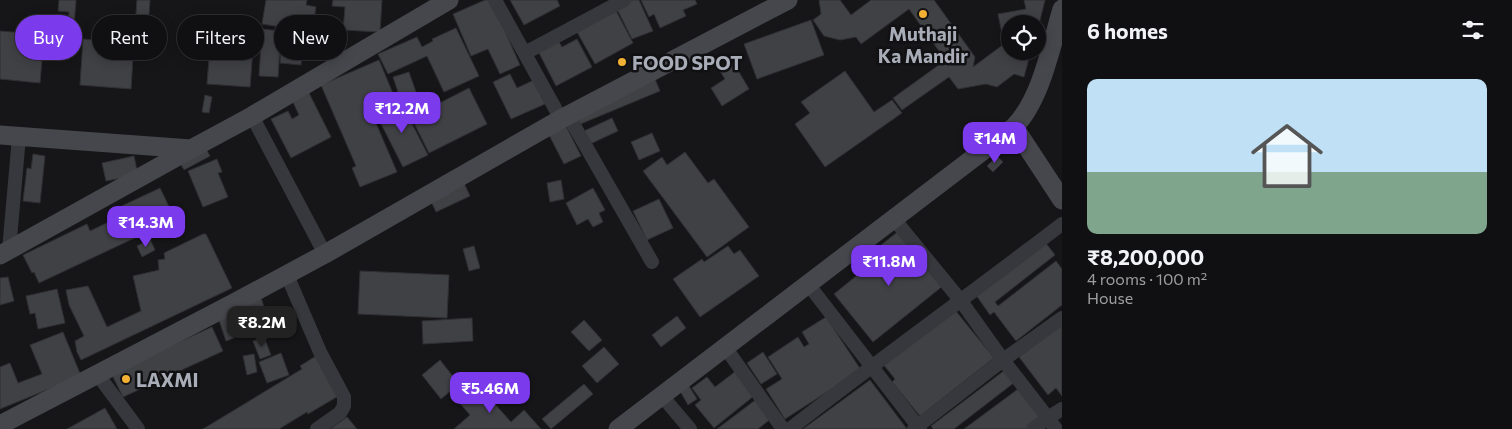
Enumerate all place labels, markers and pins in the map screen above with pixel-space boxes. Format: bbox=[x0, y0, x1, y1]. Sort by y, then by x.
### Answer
marker: Muthaji Ka Mandir bbox=[917, 8, 929, 20]
place label: Muthaji Ka Mandir bbox=[878, 22, 968, 67]
place label: FOOD SPOT bbox=[632, 51, 743, 74]
marker: FOOD SPOT bbox=[616, 56, 628, 68]
pin: ₹12.2M bbox=[361, 92, 443, 134]
pin: ₹14M bbox=[965, 121, 1025, 164]
pin: ₹14.3M bbox=[105, 206, 187, 248]
pin: ₹11.8M bbox=[848, 244, 930, 287]
pin: ₹8.2M bbox=[227, 306, 297, 348]
place label: LAXMI bbox=[136, 368, 198, 391]
pin: ₹5.46M bbox=[449, 372, 531, 414]
marker: LAXMI bbox=[120, 373, 132, 385]

